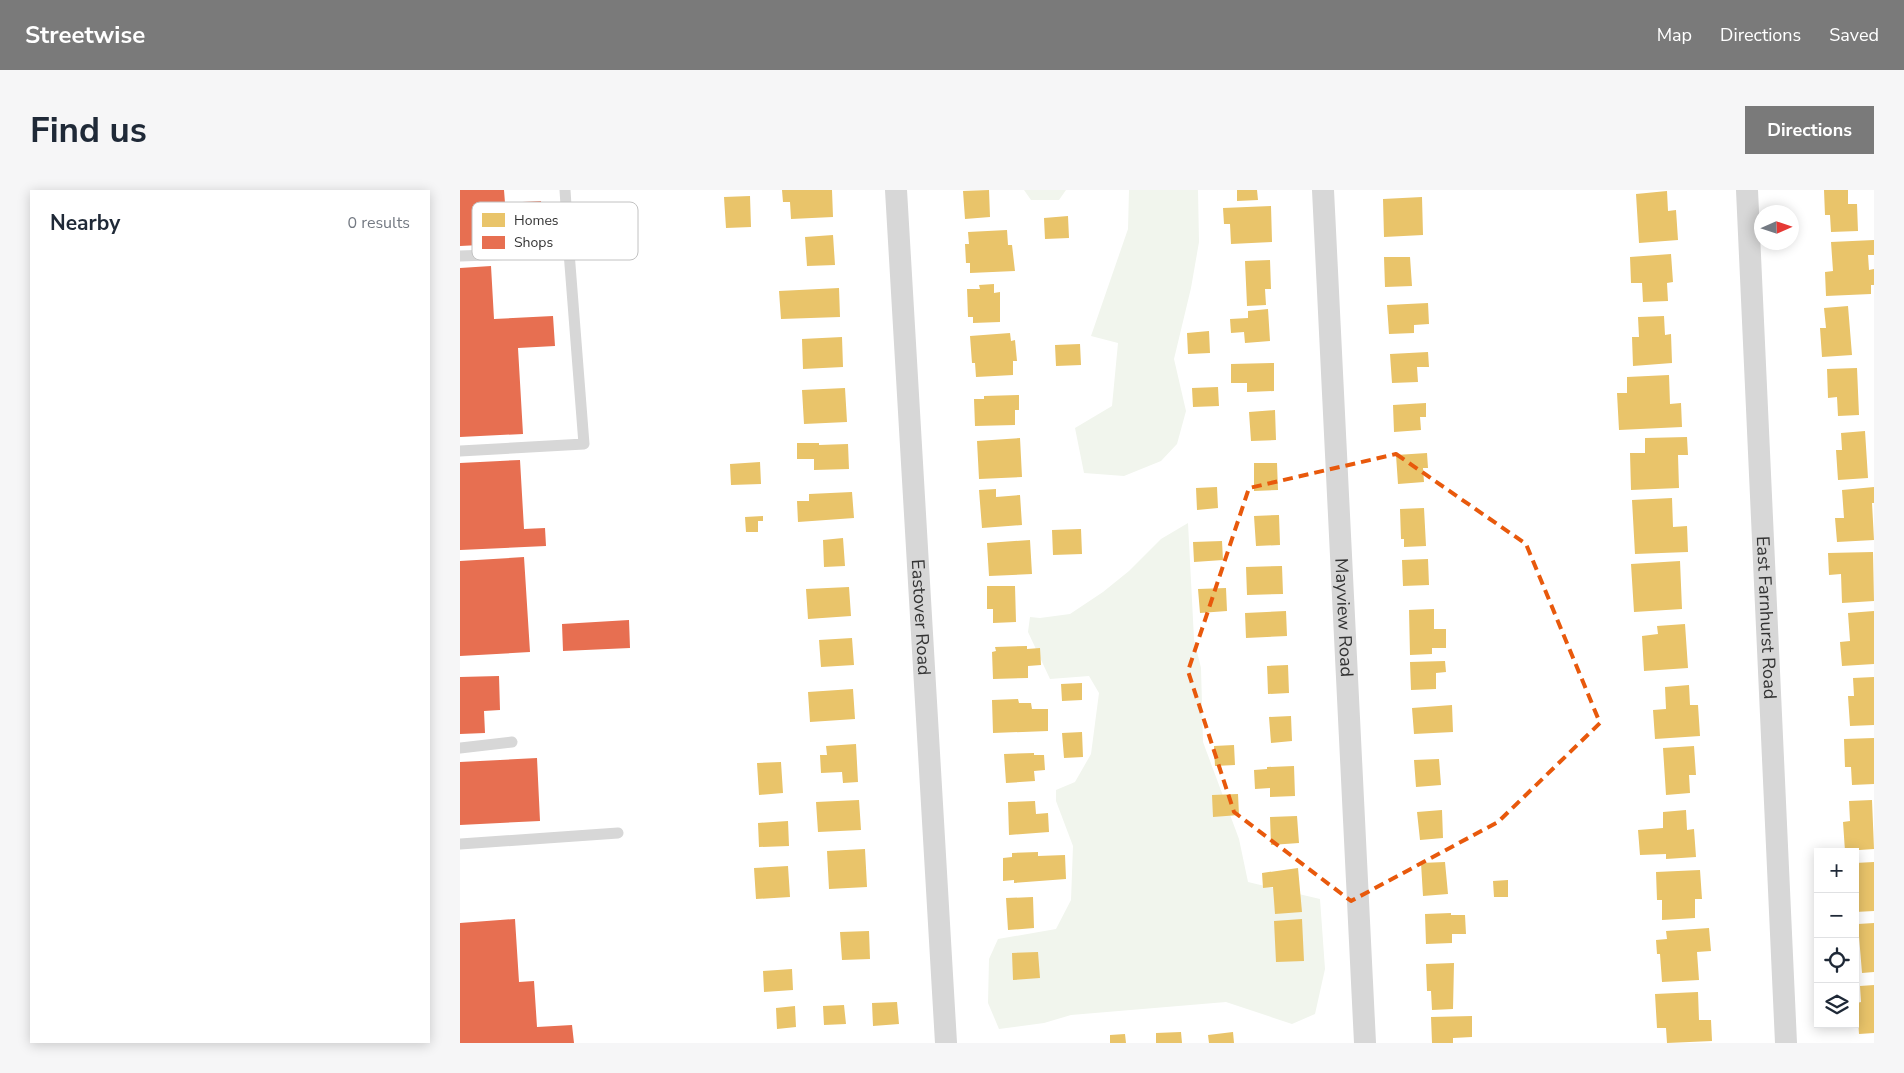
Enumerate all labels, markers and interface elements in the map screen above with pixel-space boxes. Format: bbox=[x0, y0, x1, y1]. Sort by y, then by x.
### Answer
text: Streetwise bbox=[25, 19, 145, 51]
text: Map bbox=[1657, 23, 1692, 47]
text: Directions bbox=[1720, 23, 1801, 47]
text: Saved bbox=[1829, 23, 1879, 47]
button: Directions bbox=[1745, 106, 1874, 154]
text: Find us bbox=[30, 107, 147, 154]
legend bbox=[472, 202, 638, 260]
north arrow bbox=[1754, 205, 1799, 250]
text: Nearby bbox=[50, 209, 120, 237]
text: Homes bbox=[514, 211, 559, 230]
text: 0 results bbox=[348, 212, 410, 234]
text: Shops bbox=[514, 233, 554, 252]
street label: East Farnhurst Road bbox=[1751, 535, 1782, 700]
street label: Mayview Road bbox=[1329, 557, 1359, 678]
street label: Eastover Road bbox=[906, 559, 936, 676]
map controls bbox=[1814, 848, 1859, 1028]
button: + bbox=[1814, 848, 1859, 893]
button: − bbox=[1814, 893, 1859, 938]
button: locate bbox=[1814, 938, 1859, 983]
button: layers bbox=[1814, 983, 1859, 1028]

